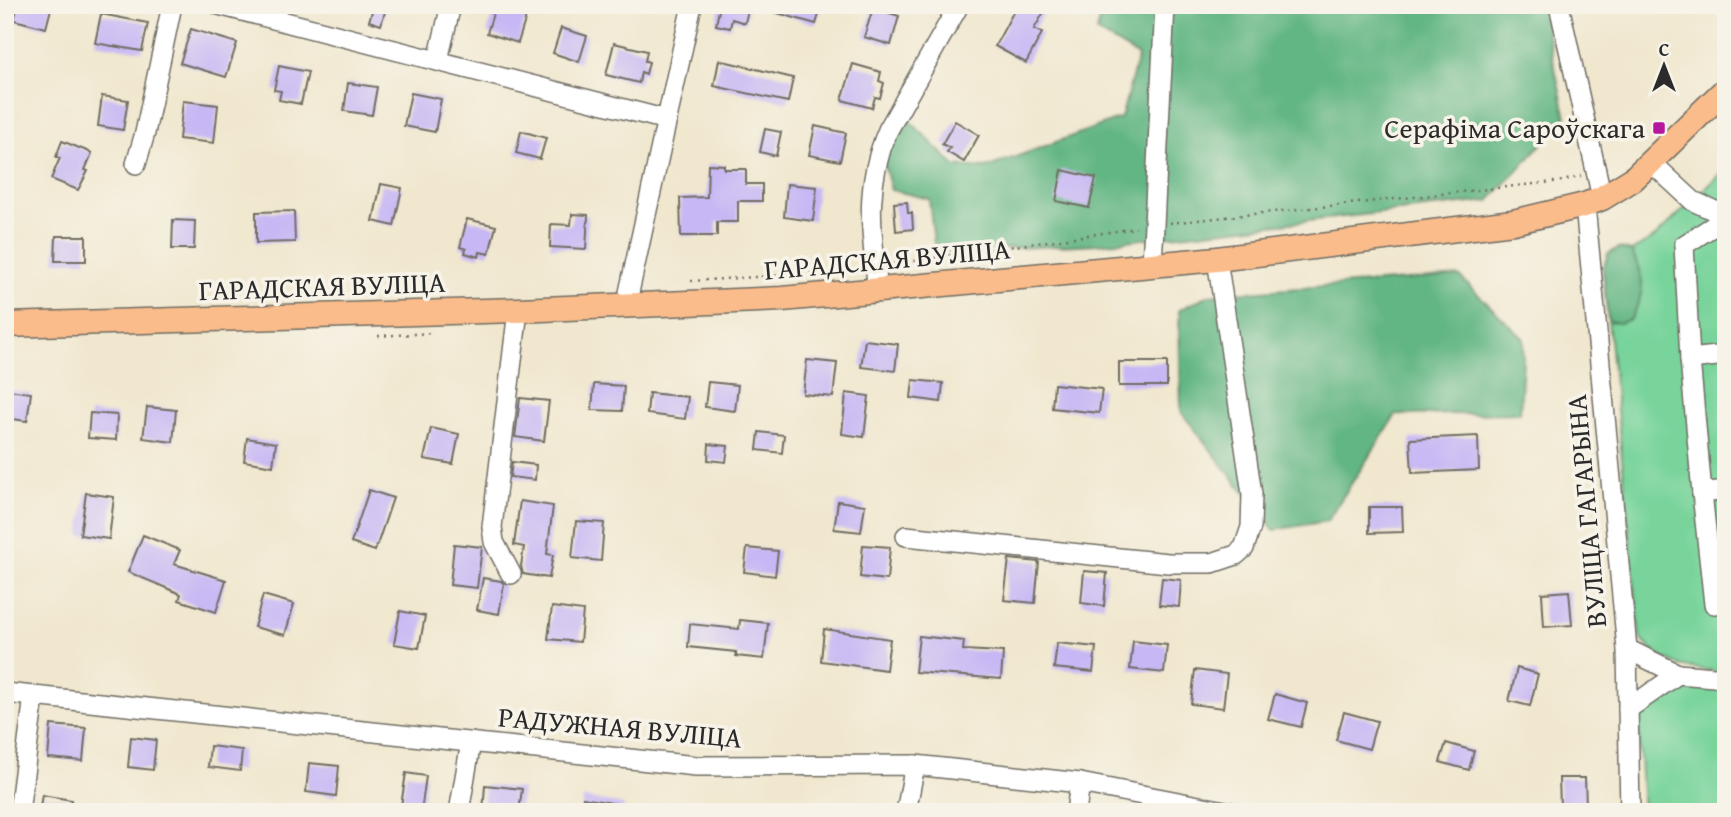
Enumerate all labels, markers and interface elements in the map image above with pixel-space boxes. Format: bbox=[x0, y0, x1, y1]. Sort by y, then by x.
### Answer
north arrow bbox=[1630, 32, 1700, 102]
text: С bbox=[1659, 35, 1670, 63]
place label: Серафіма Сароўскага bbox=[1384, 107, 1646, 148]
marker: Серафіма Сароўскага bbox=[1651, 120, 1667, 136]
street label: ГАРАДСКАЯ ВУЛІЦА bbox=[762, 227, 1012, 290]
street label: ГАРАДСКАЯ ВУЛІЦА bbox=[198, 261, 446, 310]
street label: ВУЛІЦА ГАГАРЫНА bbox=[1555, 393, 1616, 629]
street label: РАДУЖНАЯ ВУЛІЦА bbox=[497, 695, 744, 758]

